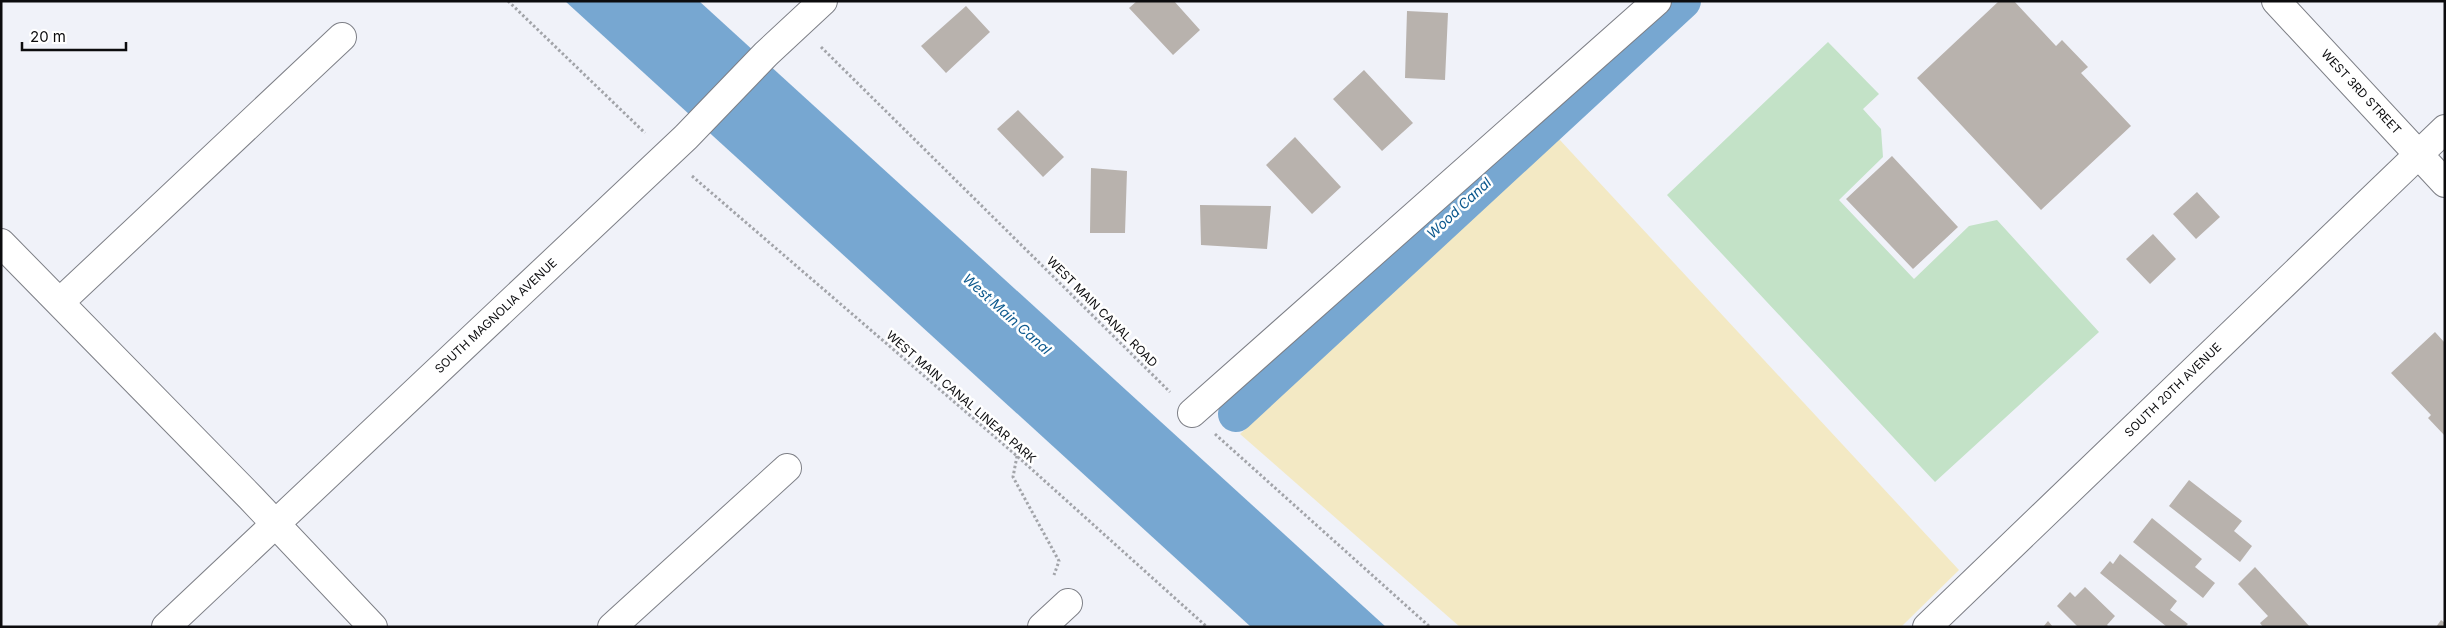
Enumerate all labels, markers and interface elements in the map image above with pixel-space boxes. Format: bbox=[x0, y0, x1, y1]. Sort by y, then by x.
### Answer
scale bar bbox=[22, 20, 126, 52]
text: 20 m bbox=[30, 27, 66, 46]
street label: WEST 3RD STREET bbox=[2318, 46, 2405, 137]
water label: Wood Canal bbox=[1423, 173, 1495, 242]
street label: WEST MAIN CANAL ROAD bbox=[1044, 253, 1161, 370]
street label: SOUTH MAGNOLIA AVENUE bbox=[431, 255, 560, 376]
water label: West Main Canal bbox=[960, 270, 1055, 358]
street label: WEST MAIN CANAL LINEAR PARK bbox=[883, 328, 1039, 466]
street label: SOUTH 20TH AVENUE bbox=[2121, 339, 2224, 440]

